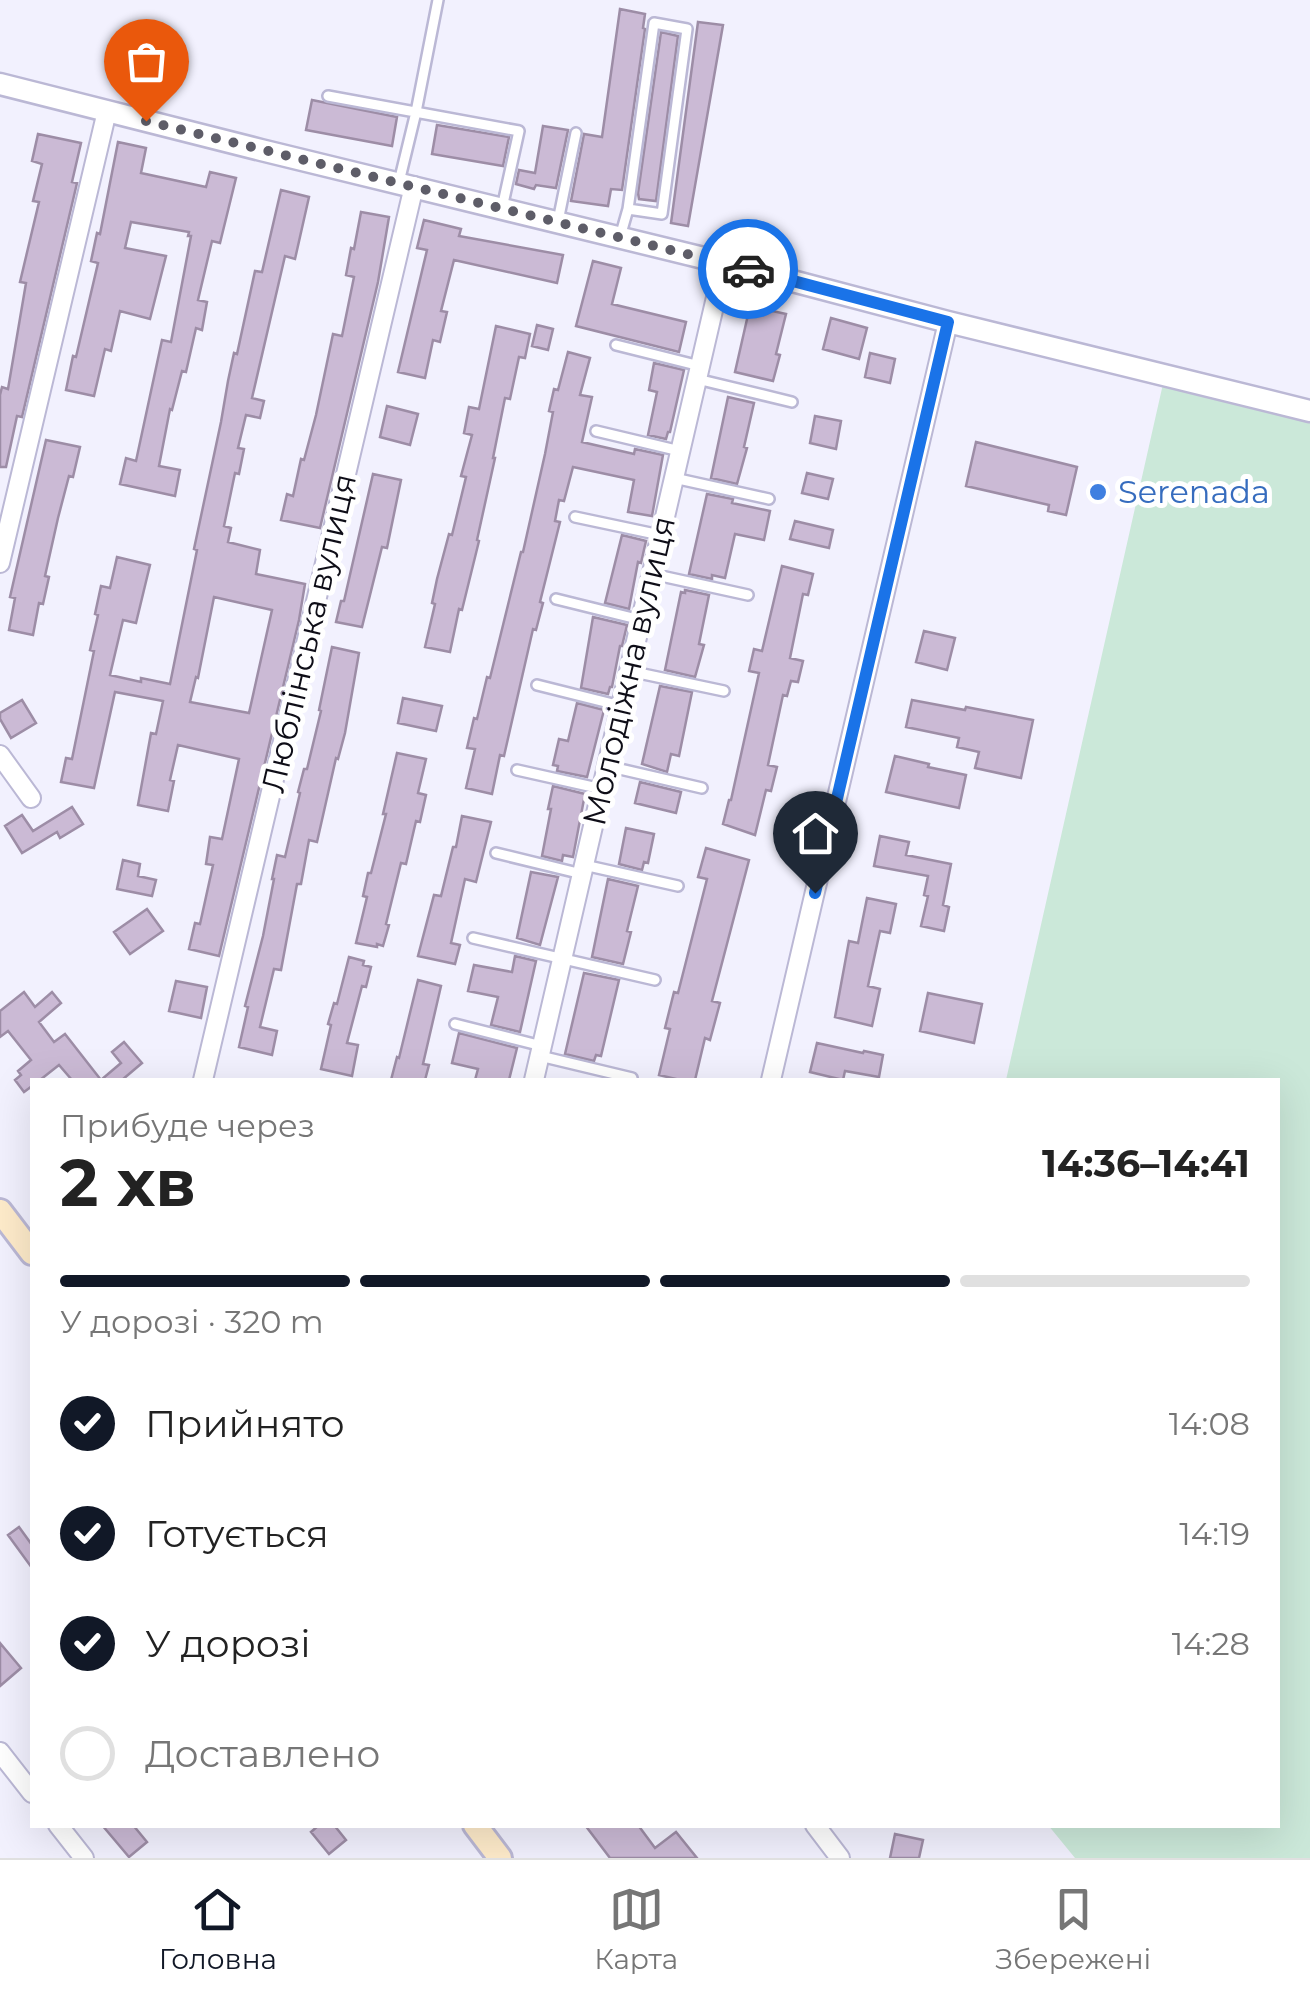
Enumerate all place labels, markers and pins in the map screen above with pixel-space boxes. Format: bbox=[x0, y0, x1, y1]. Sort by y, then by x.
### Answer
pin bbox=[104, 19, 189, 122]
place label: Serenada bbox=[1118, 472, 1270, 511]
marker: Serenada bbox=[1087, 481, 1109, 503]
pin bbox=[773, 791, 858, 894]

